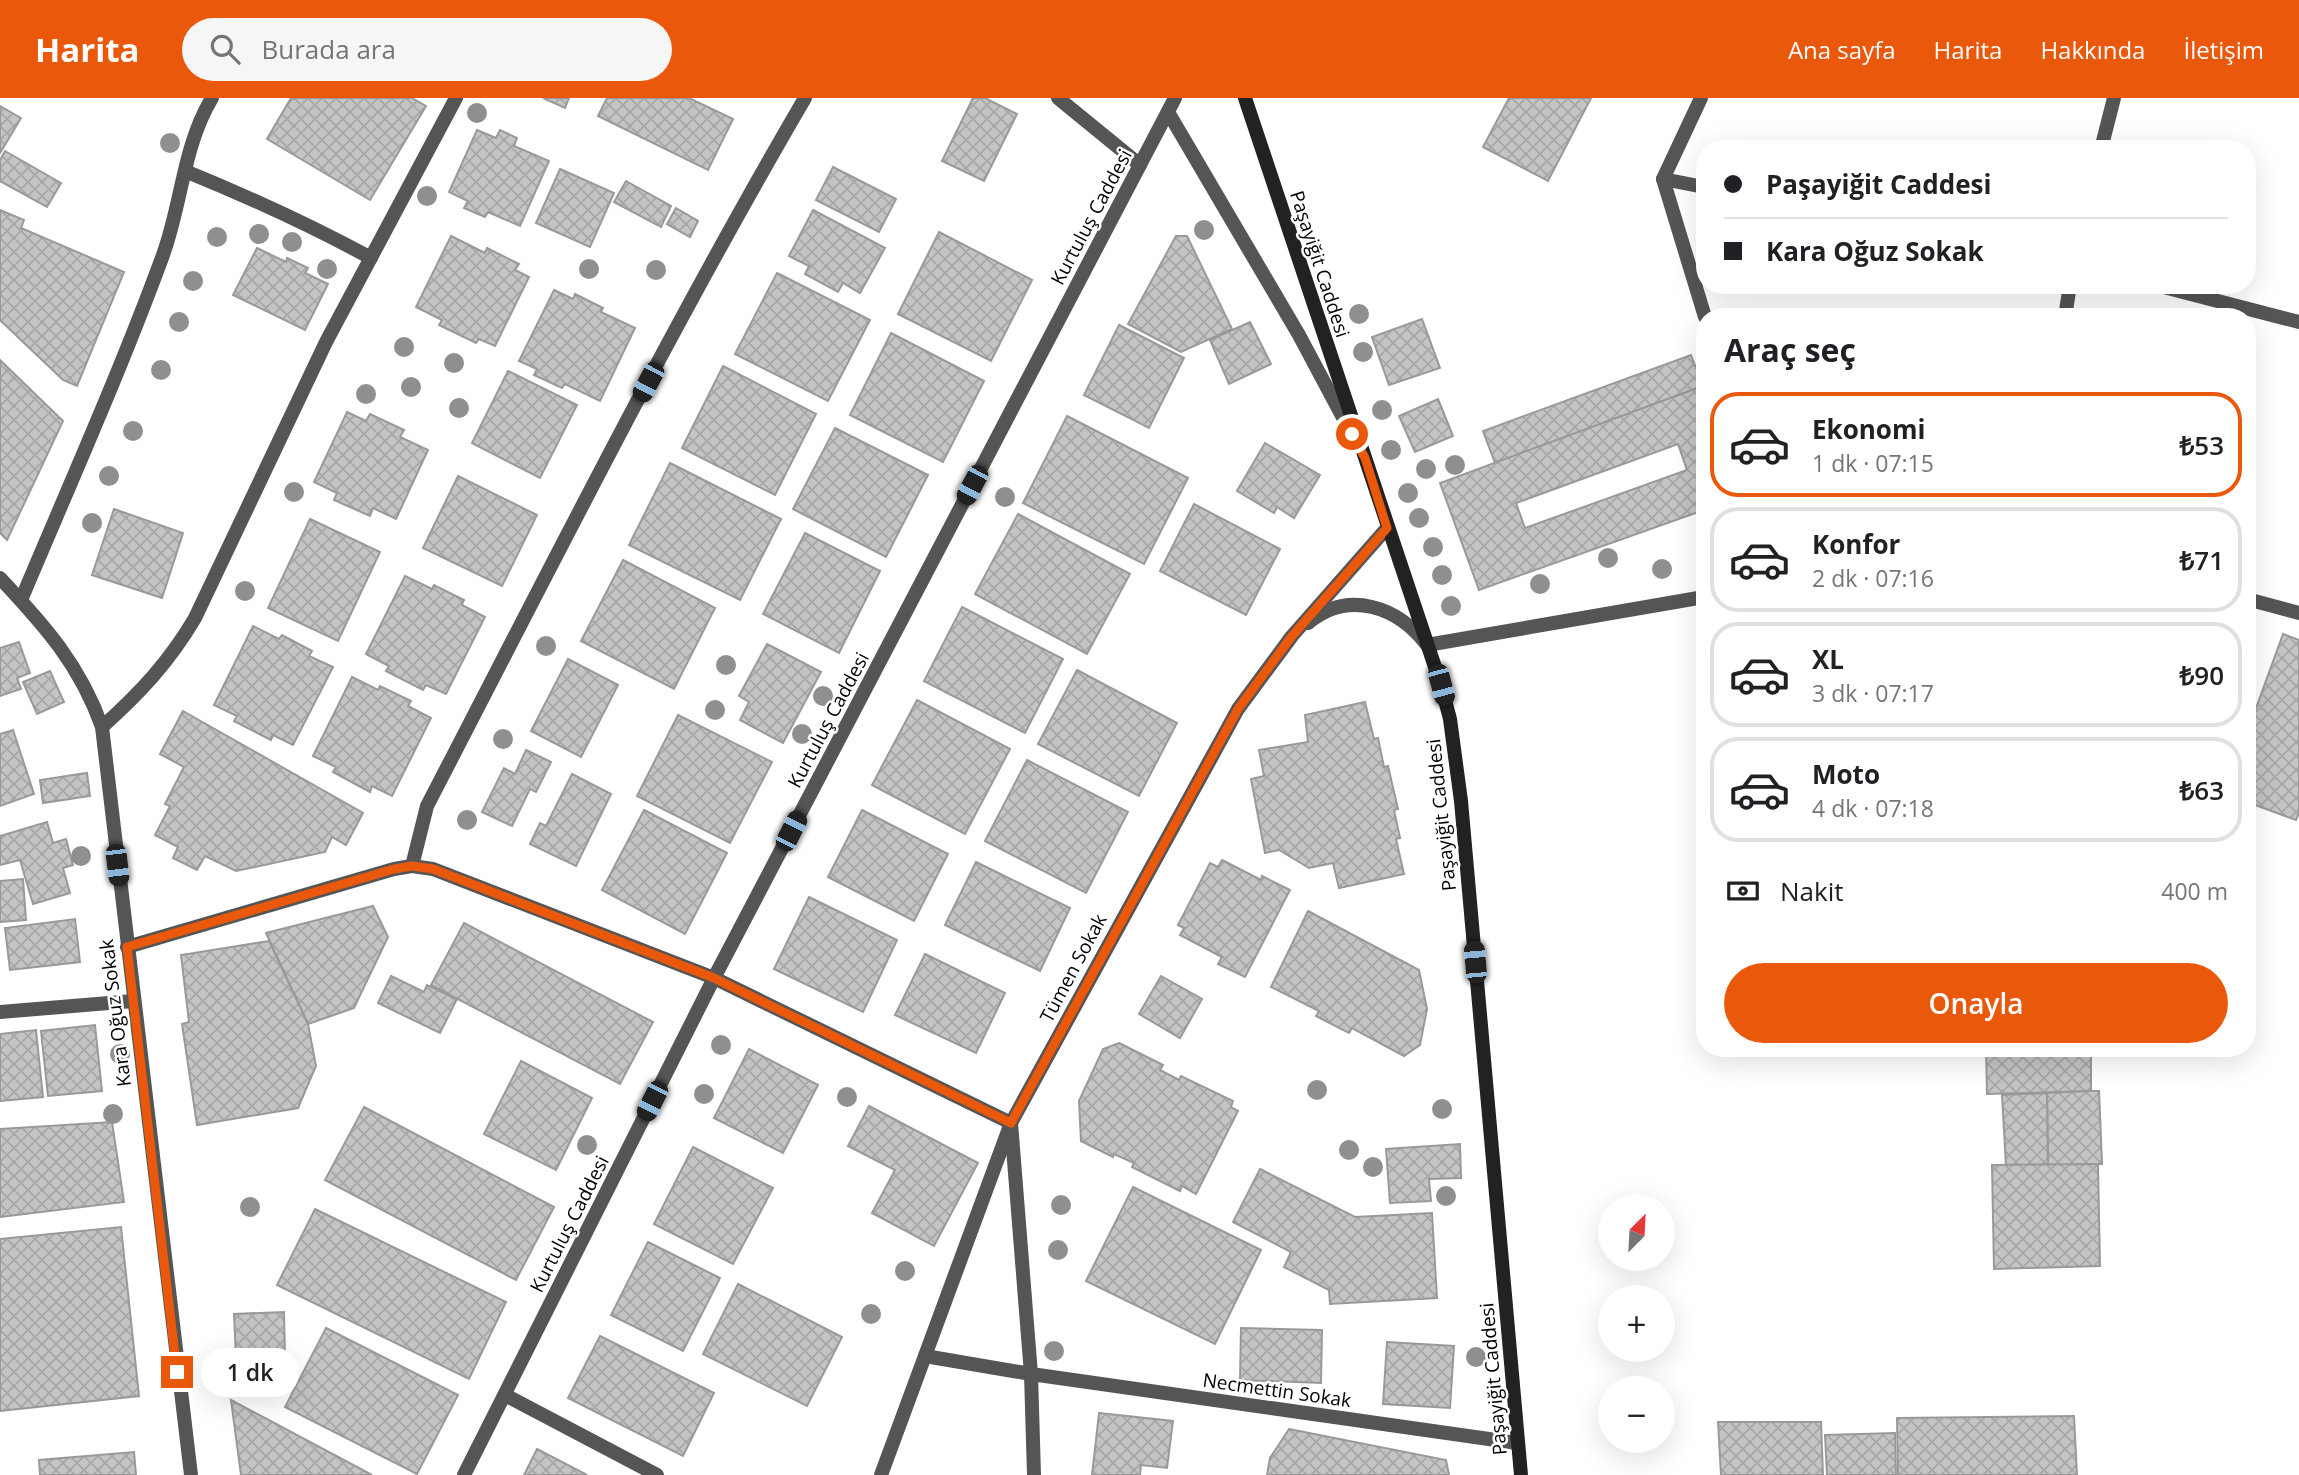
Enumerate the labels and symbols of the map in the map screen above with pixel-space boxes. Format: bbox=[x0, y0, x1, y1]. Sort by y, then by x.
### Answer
street label: Kurtuluş Caddesi bbox=[1044, 145, 1138, 289]
street label: Paşayiğit Caddesi bbox=[1284, 187, 1356, 341]
car bbox=[629, 359, 668, 405]
route start bbox=[1336, 418, 1368, 450]
car bbox=[953, 462, 992, 508]
street label: Kurtuluş Caddesi bbox=[781, 648, 875, 792]
car bbox=[1426, 662, 1457, 708]
street label: Paşayiğit Caddesi bbox=[1420, 738, 1462, 892]
car bbox=[773, 808, 810, 854]
car bbox=[105, 843, 130, 887]
street label: Tümen Sokak bbox=[1034, 909, 1112, 1027]
street label: Kara Oğuz Sokak bbox=[93, 938, 137, 1088]
car bbox=[1463, 940, 1488, 984]
car bbox=[634, 1078, 671, 1124]
street label: Kurtuluş Caddesi bbox=[523, 1151, 615, 1297]
north arrow bbox=[1598, 1194, 1675, 1270]
street label: Paşayiğit Caddesi bbox=[1473, 1302, 1513, 1456]
callout: 1 dk bbox=[202, 1348, 300, 1396]
route end bbox=[161, 1356, 193, 1388]
street label: Necmettin Sokak bbox=[1201, 1367, 1353, 1413]

